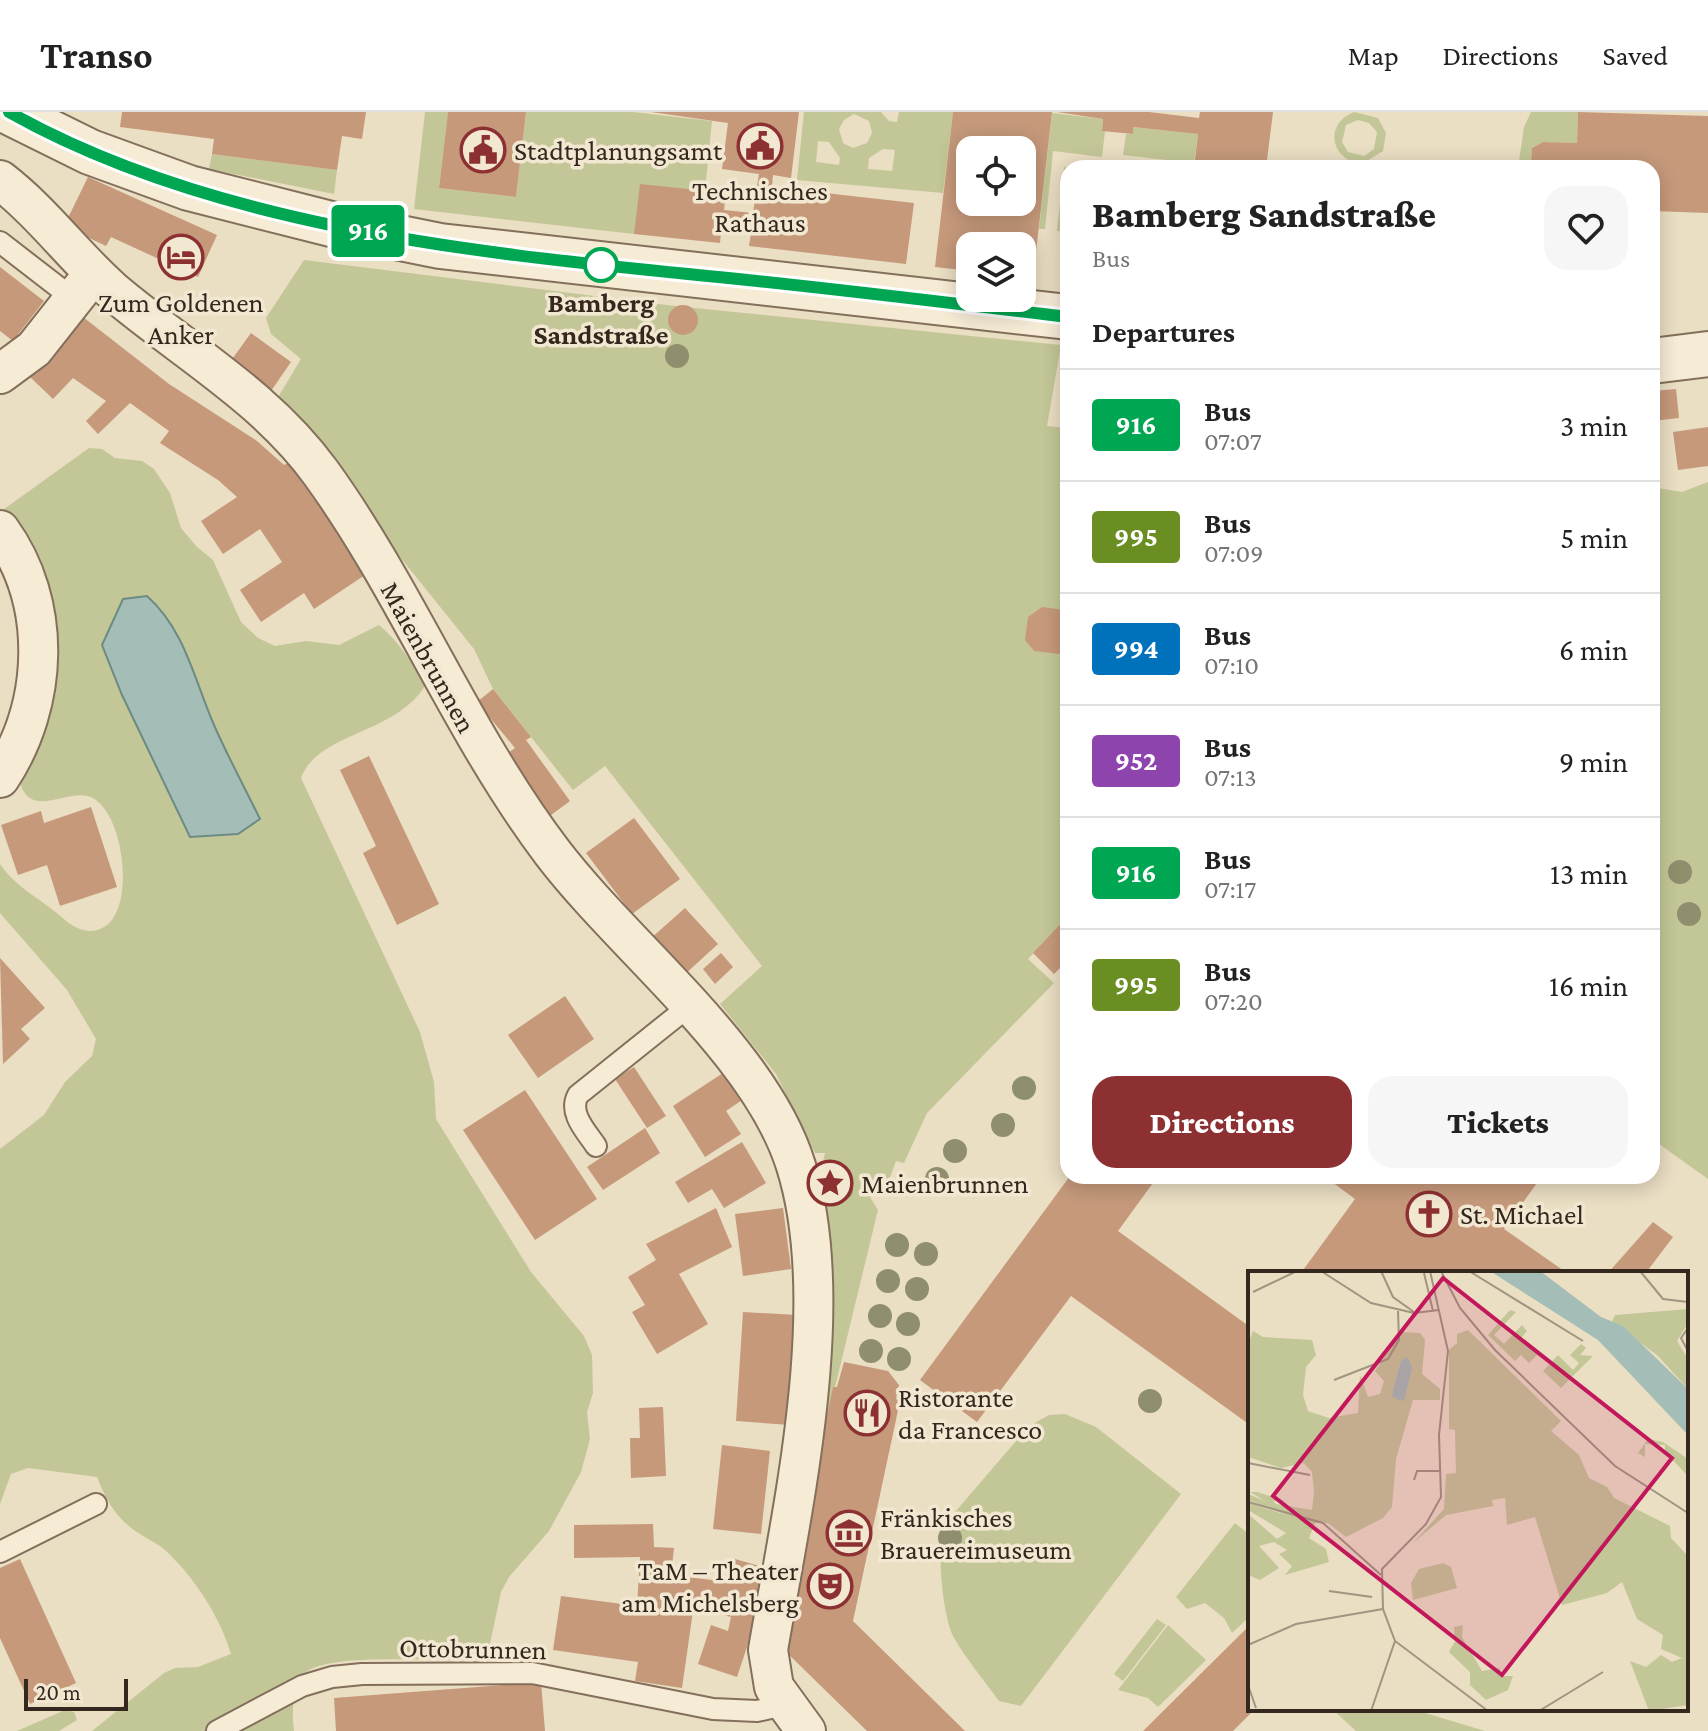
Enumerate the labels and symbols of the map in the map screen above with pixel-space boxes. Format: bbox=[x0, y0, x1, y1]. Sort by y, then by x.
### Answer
public building icon: Technisches Rathaus bbox=[736, 122, 784, 170]
public building icon: Stadtplanungsamt bbox=[459, 126, 507, 174]
place label: Stadtplanungsamt bbox=[514, 135, 723, 166]
place label: Technisches Rathaus bbox=[692, 175, 828, 238]
line badge: 916 bbox=[322, 205, 414, 257]
hotel icon: Zum Goldenen Anker bbox=[157, 233, 205, 281]
marker: Bamberg Sandstraße bbox=[584, 248, 618, 282]
place label: Zum Goldenen Anker bbox=[98, 287, 264, 350]
place label: Bamberg Sandstraße bbox=[534, 287, 669, 350]
street label: Maienbrunnen bbox=[374, 576, 483, 738]
place icon: Maienbrunnen bbox=[806, 1159, 854, 1207]
place label: Maienbrunnen bbox=[861, 1168, 1028, 1199]
church icon: St. Michael bbox=[1405, 1190, 1453, 1238]
place label: St. Michael bbox=[1460, 1199, 1584, 1230]
inset map bbox=[1248, 1271, 1688, 1711]
place label: Ristorante da Francesco bbox=[898, 1382, 1042, 1445]
restaurant icon: Ristorante da Francesco bbox=[843, 1389, 891, 1437]
place label: Fränkisches Brauereimuseum bbox=[880, 1502, 1072, 1565]
museum icon: Fränkisches Brauereimuseum bbox=[825, 1509, 873, 1557]
place label: TaM – Theater am Michelsberg bbox=[621, 1555, 799, 1618]
theatre icon: TaM – Theater am Michelsberg bbox=[806, 1562, 854, 1610]
street label: Ottobrunnen bbox=[399, 1632, 547, 1665]
scale bar bbox=[24, 1675, 128, 1711]

